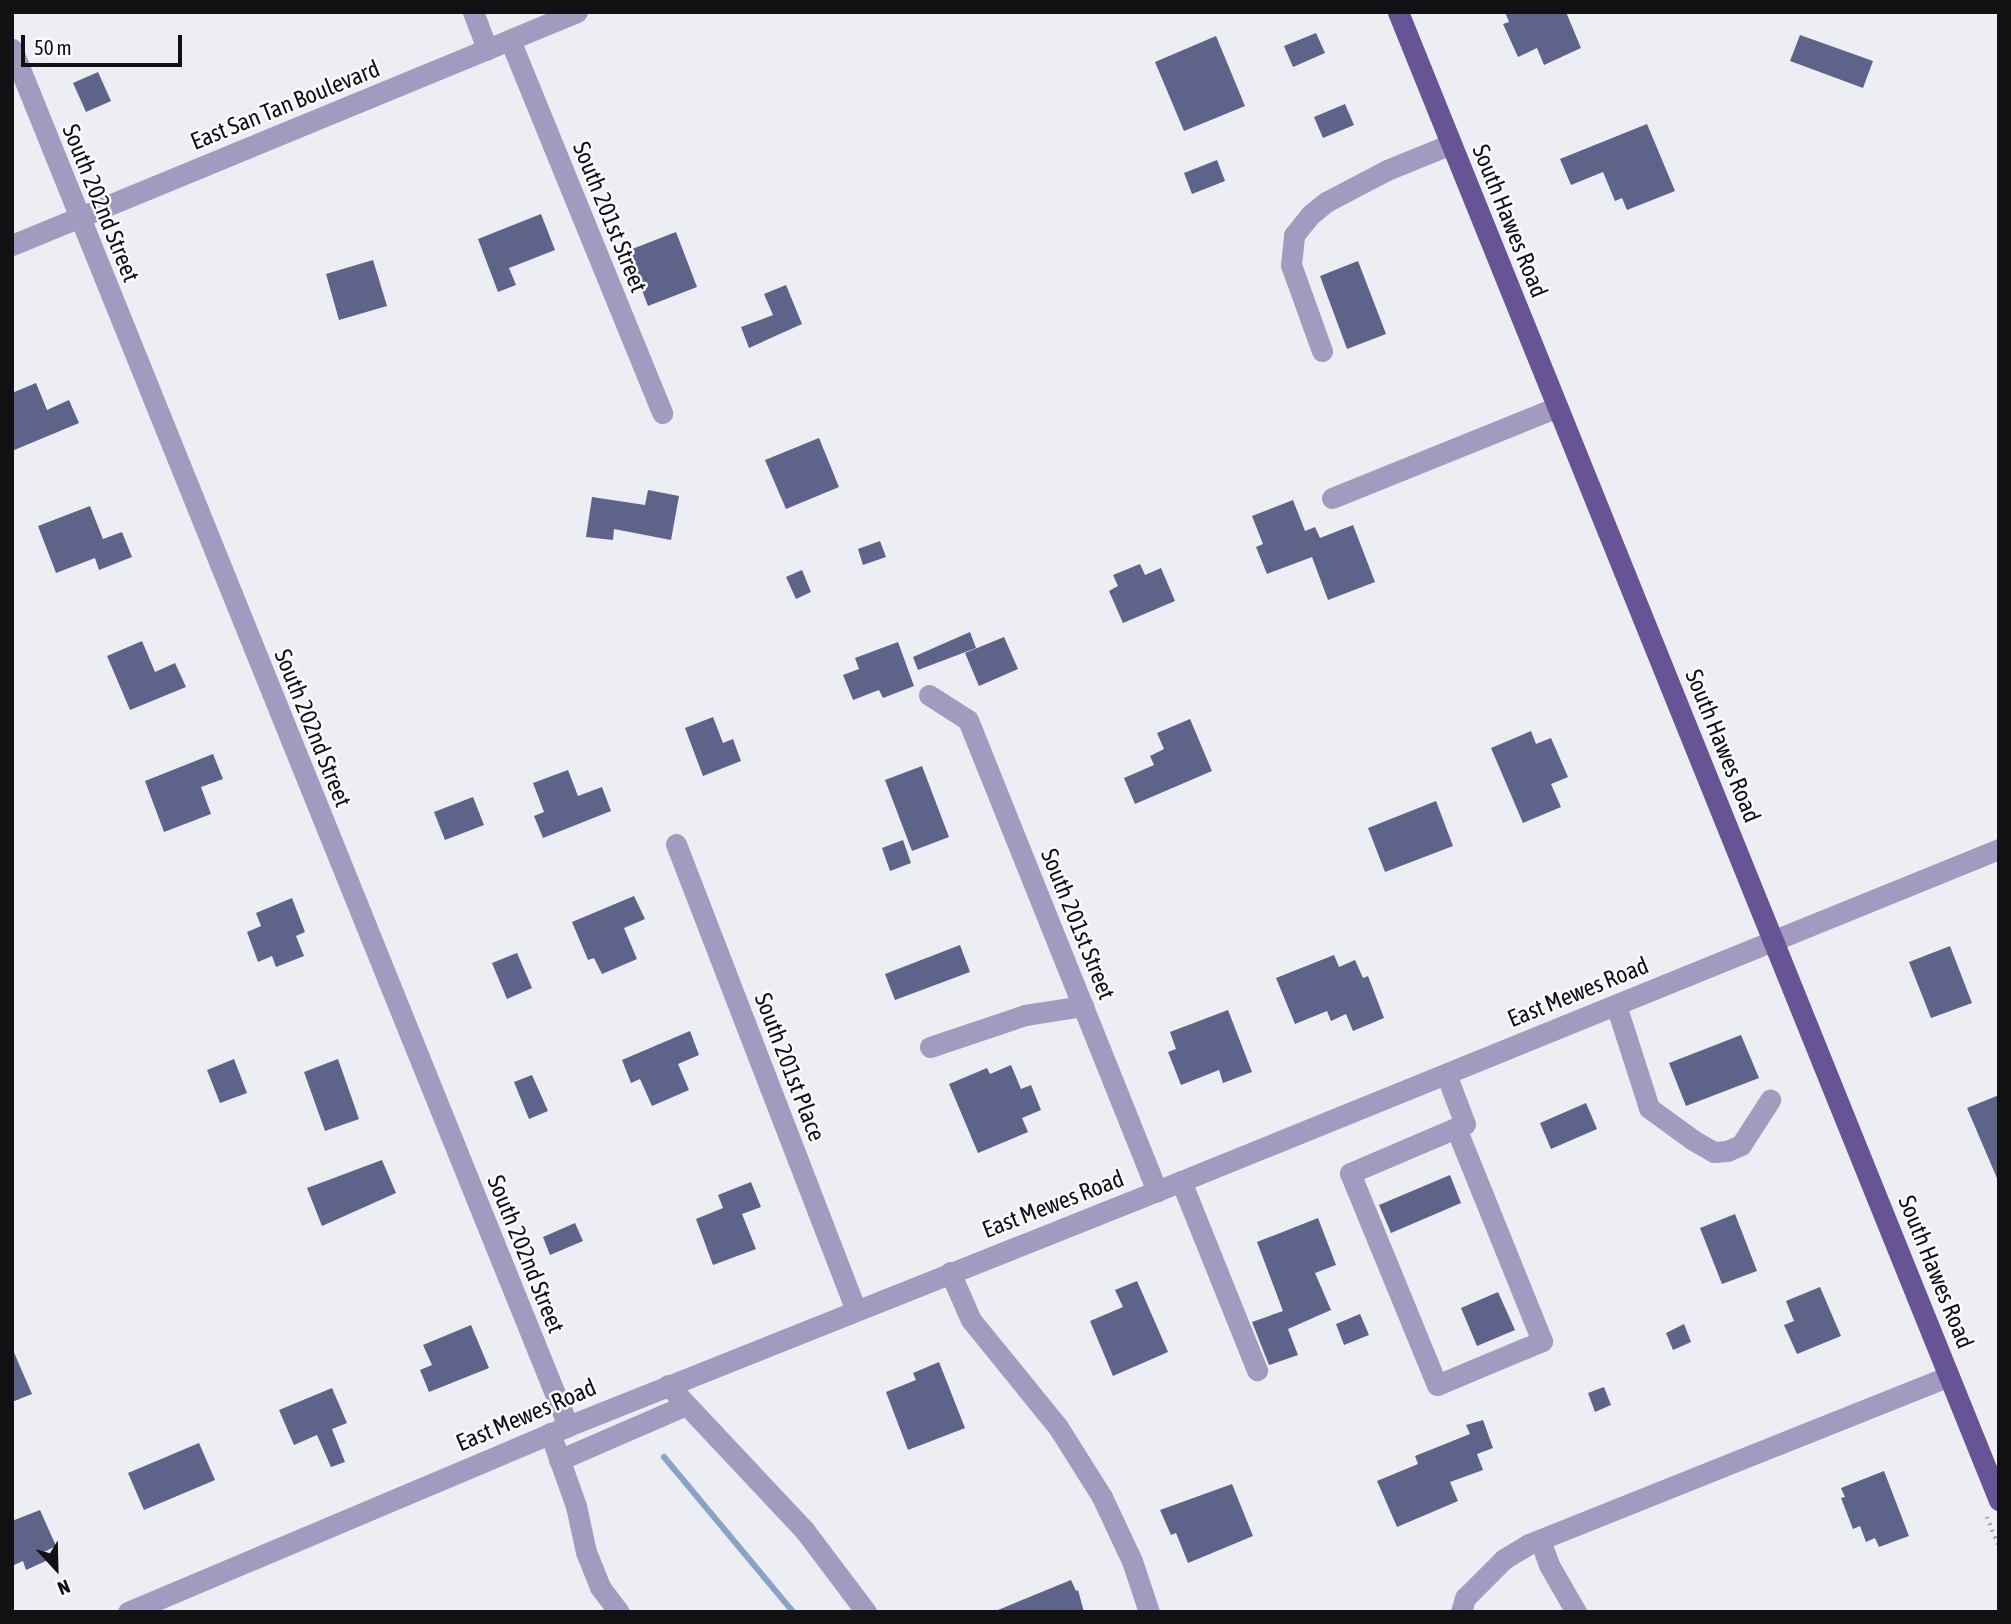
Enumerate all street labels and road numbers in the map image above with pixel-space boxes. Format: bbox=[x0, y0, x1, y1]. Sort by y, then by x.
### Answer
street label: East San Tan Boulevard bbox=[186, 54, 384, 156]
street label: South 202nd Street bbox=[56, 120, 146, 286]
street label: South 201st Street bbox=[567, 137, 653, 297]
street label: South Hawes Road bbox=[1466, 140, 1554, 302]
street label: South 202nd Street bbox=[268, 645, 358, 811]
street label: South Hawes Road bbox=[1679, 665, 1767, 827]
street label: South 201st Street bbox=[1035, 844, 1121, 1004]
street label: East Mewes Road bbox=[1503, 951, 1653, 1033]
street label: South 201st Place bbox=[749, 989, 831, 1145]
street label: East Mewes Road bbox=[978, 1164, 1128, 1244]
street label: South 202nd Street bbox=[481, 1171, 571, 1337]
street label: South Hawes Road bbox=[1892, 1191, 1980, 1353]
street label: East Mewes Road bbox=[452, 1373, 600, 1457]

